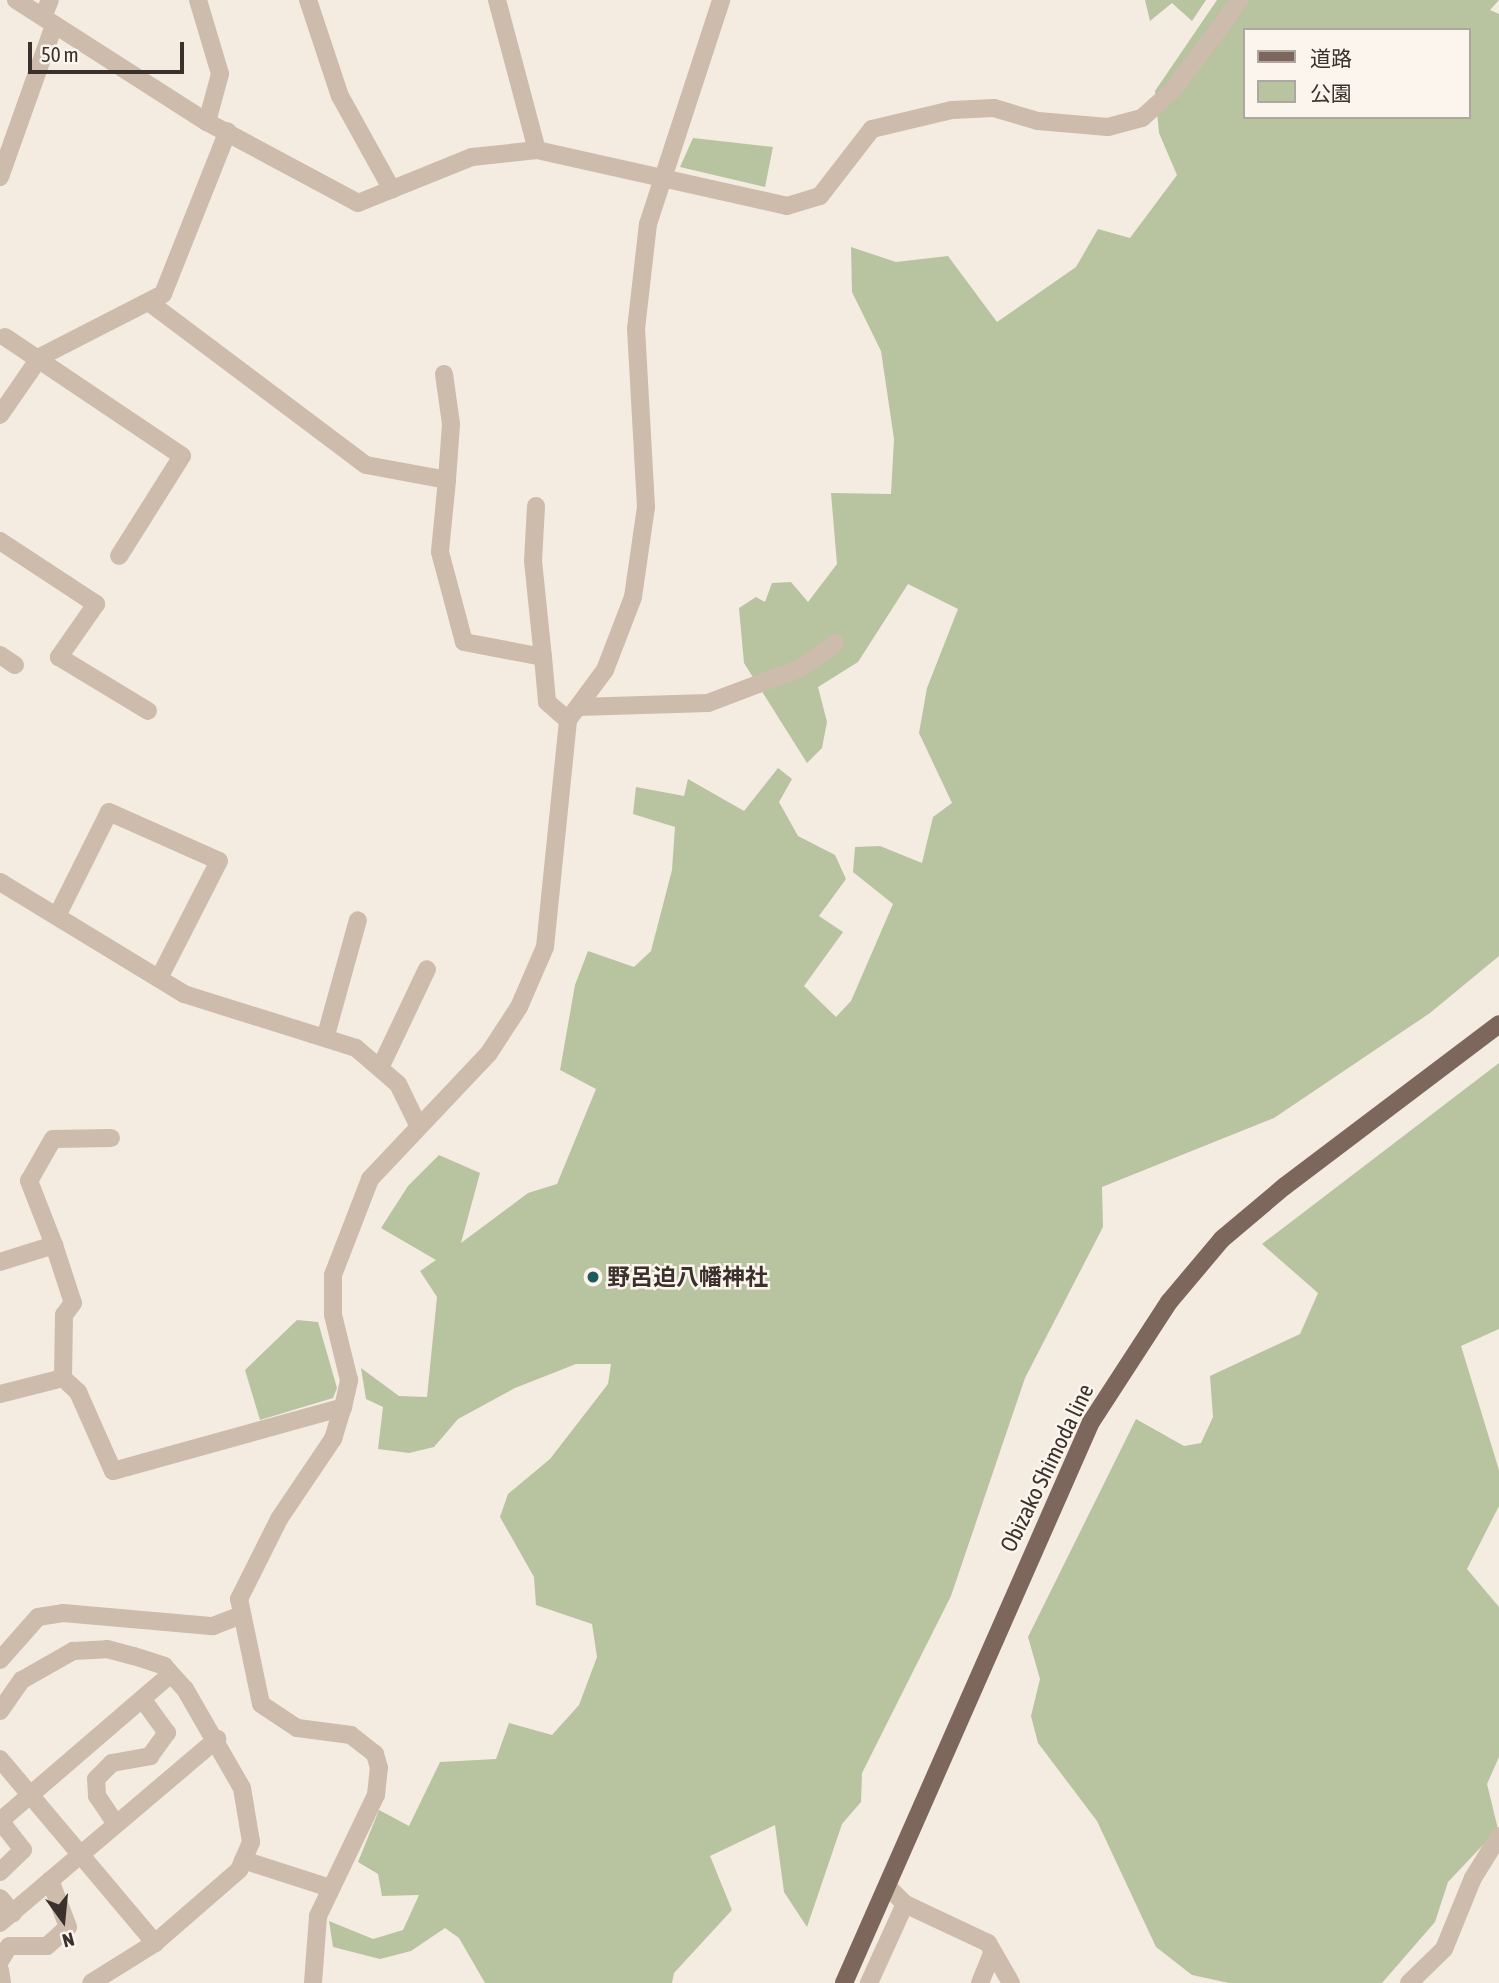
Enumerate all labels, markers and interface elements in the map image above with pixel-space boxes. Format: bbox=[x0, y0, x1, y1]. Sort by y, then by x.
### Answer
scale bar bbox=[32, 28, 187, 72]
legend bbox=[1244, 28, 1471, 119]
text: 50 m bbox=[41, 42, 79, 66]
text: 道路 bbox=[1310, 46, 1352, 70]
text: 公園 bbox=[1310, 81, 1352, 105]
place label: 野呂迫八幡神社 bbox=[607, 1263, 768, 1291]
marker: 野呂迫八幡神社 bbox=[585, 1269, 601, 1285]
street label: Obizako Shimoda line bbox=[994, 1380, 1100, 1556]
north arrow bbox=[28, 1885, 98, 1955]
text: N bbox=[60, 1928, 77, 1952]

